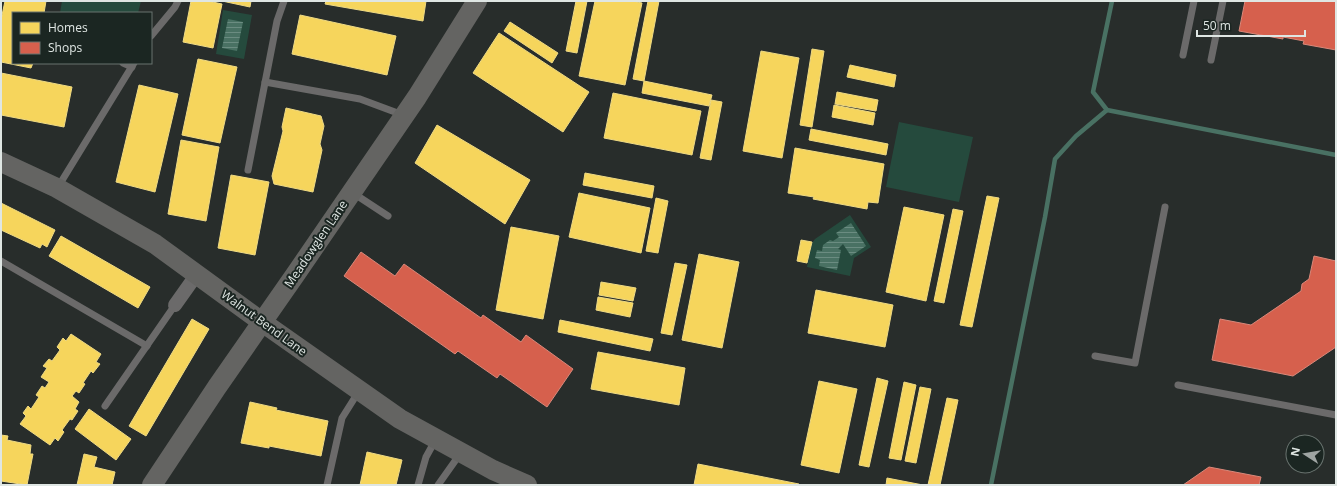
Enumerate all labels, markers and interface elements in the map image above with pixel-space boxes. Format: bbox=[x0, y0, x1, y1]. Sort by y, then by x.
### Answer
legend bbox=[12, 12, 152, 64]
scale bar bbox=[1197, 12, 1305, 38]
text: 50 m bbox=[1203, 17, 1231, 34]
text: Homes bbox=[48, 19, 88, 36]
text: Shops bbox=[48, 39, 83, 56]
street label: Meadowglen Lane bbox=[280, 197, 351, 291]
street label: Walnut Bend Lane bbox=[218, 286, 311, 360]
north arrow bbox=[1285, 434, 1325, 474]
text: N bbox=[1286, 446, 1303, 458]

